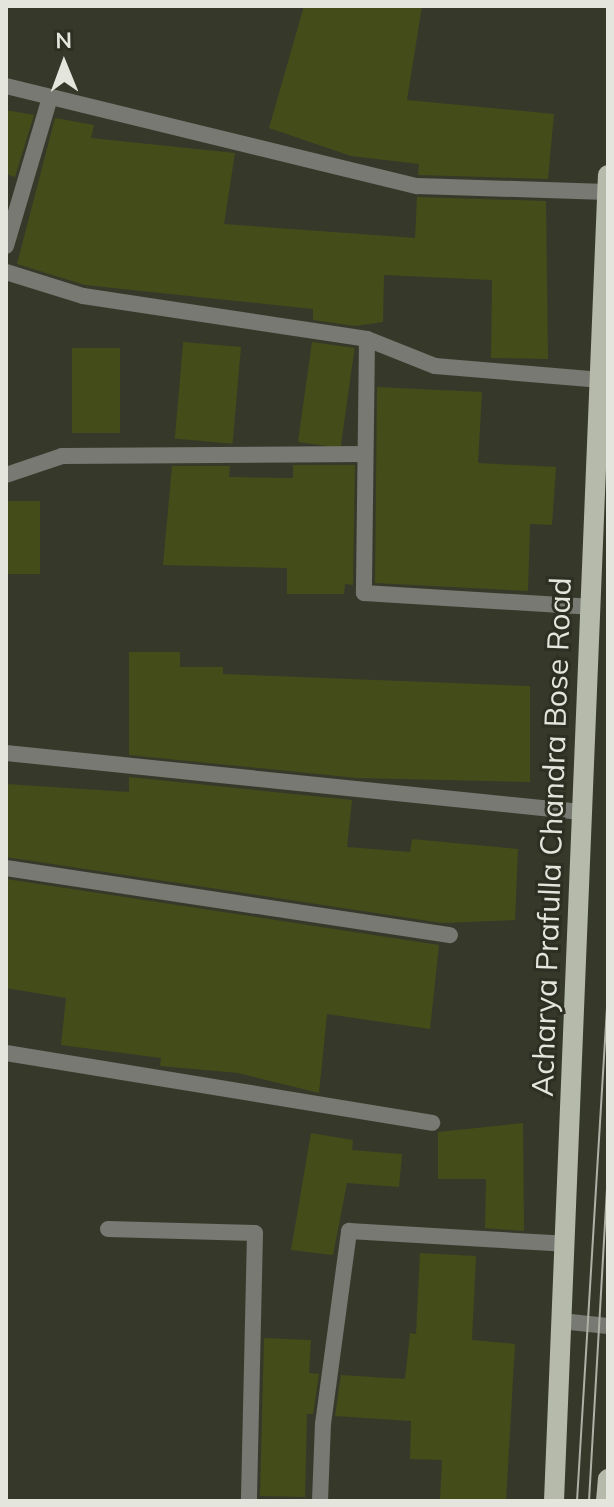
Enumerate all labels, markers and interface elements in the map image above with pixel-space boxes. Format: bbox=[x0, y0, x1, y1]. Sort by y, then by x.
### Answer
north arrow bbox=[24, 24, 104, 104]
text: N bbox=[55, 26, 72, 54]
street label: Acharya Prafulla Chandra Bose Road bbox=[524, 577, 578, 1097]

